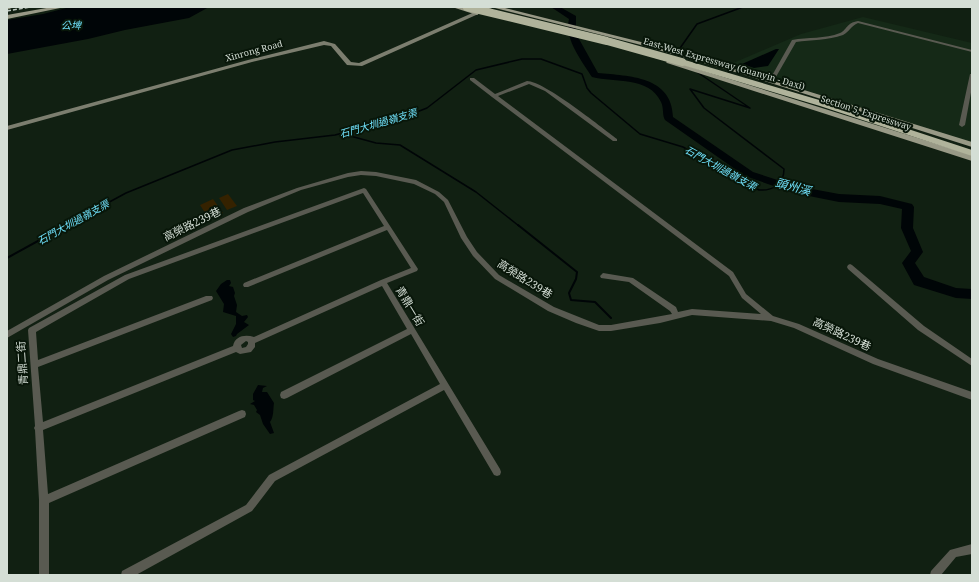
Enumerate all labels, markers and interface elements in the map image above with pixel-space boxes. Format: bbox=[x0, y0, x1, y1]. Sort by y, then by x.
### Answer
water label: 公埤 bbox=[61, 18, 82, 32]
street label: East-West Expressway (Guanyin - Daxi) bbox=[642, 34, 806, 93]
street label: Xinrong Road bbox=[224, 37, 284, 64]
street label: Section 5, Expressway bbox=[819, 92, 914, 134]
water label: 石門大圳過嶺支渠 bbox=[338, 105, 420, 141]
water label: 石門大圳過嶺支渠 bbox=[683, 142, 761, 194]
water label: 頭州溪 bbox=[774, 174, 815, 200]
water label: 石門大圳過嶺支渠 bbox=[35, 196, 113, 248]
street label: 高榮路239巷 bbox=[160, 203, 223, 244]
street label: 高榮路239巷 bbox=[495, 256, 556, 301]
street label: 青鼎一街 bbox=[393, 283, 428, 328]
street label: 高榮路239巷 bbox=[811, 314, 874, 354]
street label: 青鼎二街 bbox=[12, 341, 31, 386]

